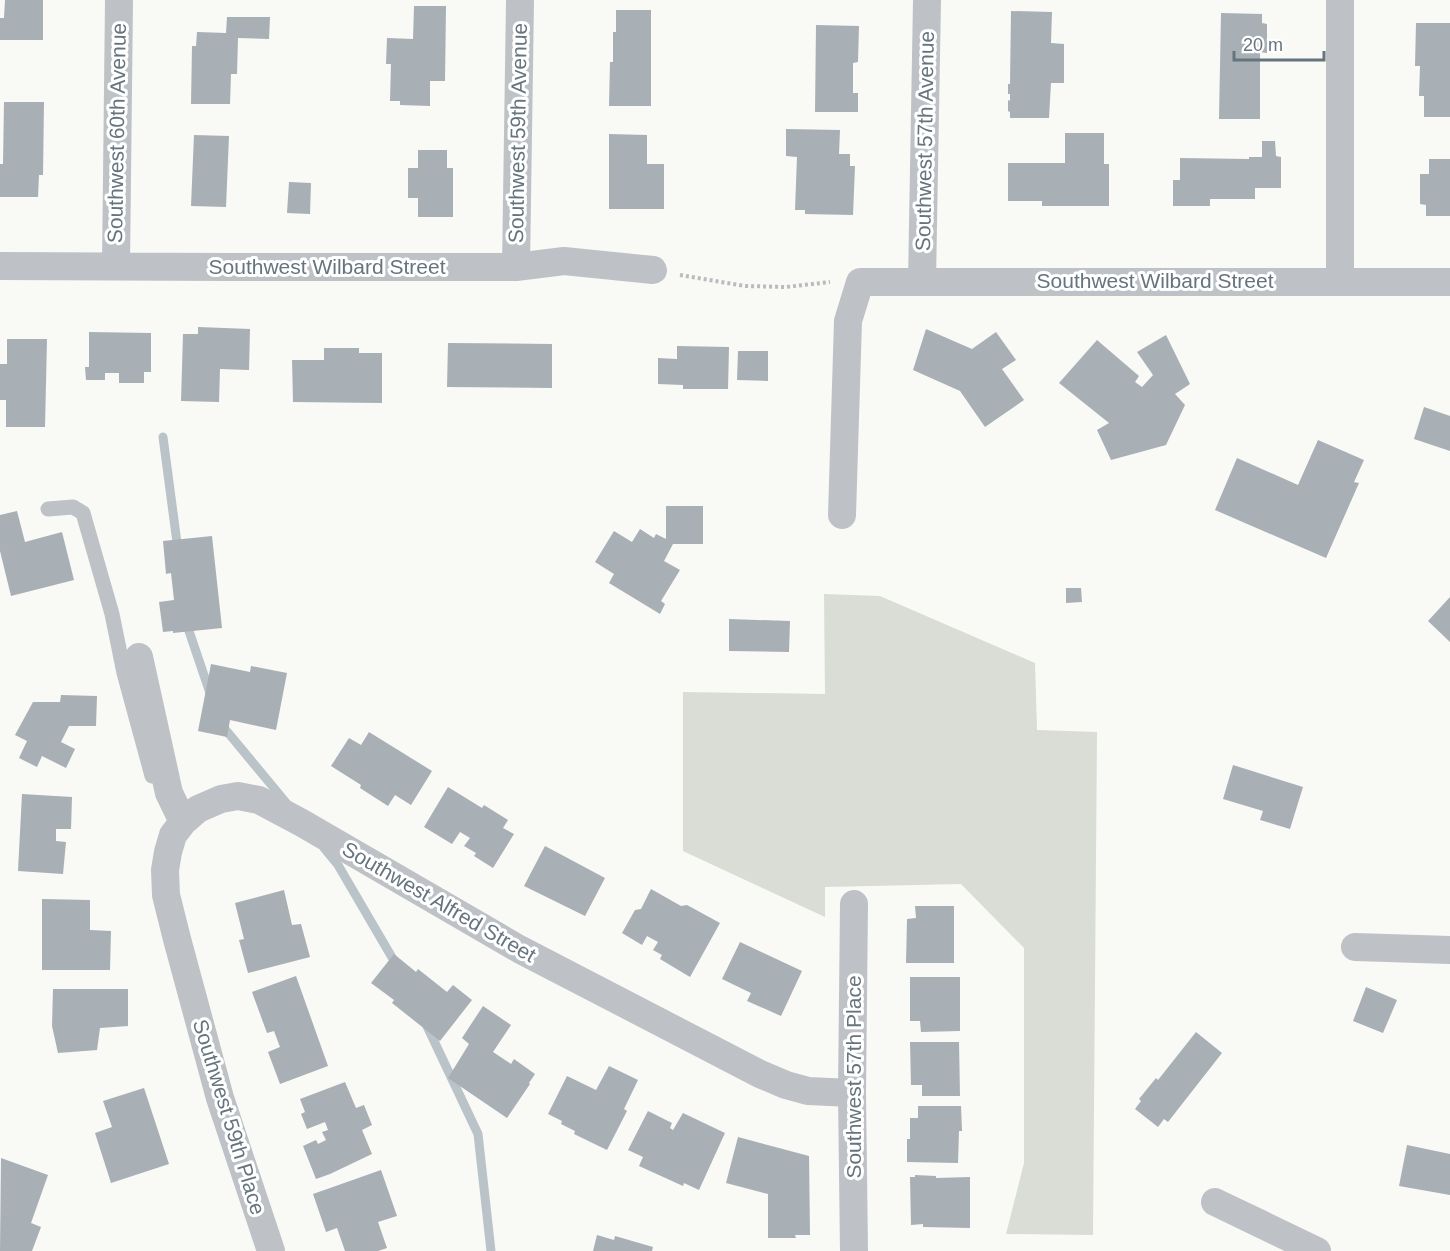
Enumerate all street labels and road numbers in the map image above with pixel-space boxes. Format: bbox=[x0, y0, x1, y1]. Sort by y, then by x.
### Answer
street label: Southwest 60th Avenue bbox=[103, 23, 130, 243]
street label: Southwest 59th Avenue bbox=[504, 23, 531, 243]
street label: Southwest 57th Avenue bbox=[911, 31, 938, 251]
street label: Southwest Wilbard Street bbox=[209, 255, 446, 278]
street label: Southwest Wilbard Street bbox=[1037, 269, 1274, 292]
street label: Southwest Alfred Street bbox=[338, 837, 540, 966]
street label: Southwest 57th Place bbox=[842, 975, 865, 1179]
street label: Southwest 59th Place bbox=[189, 1016, 270, 1217]

